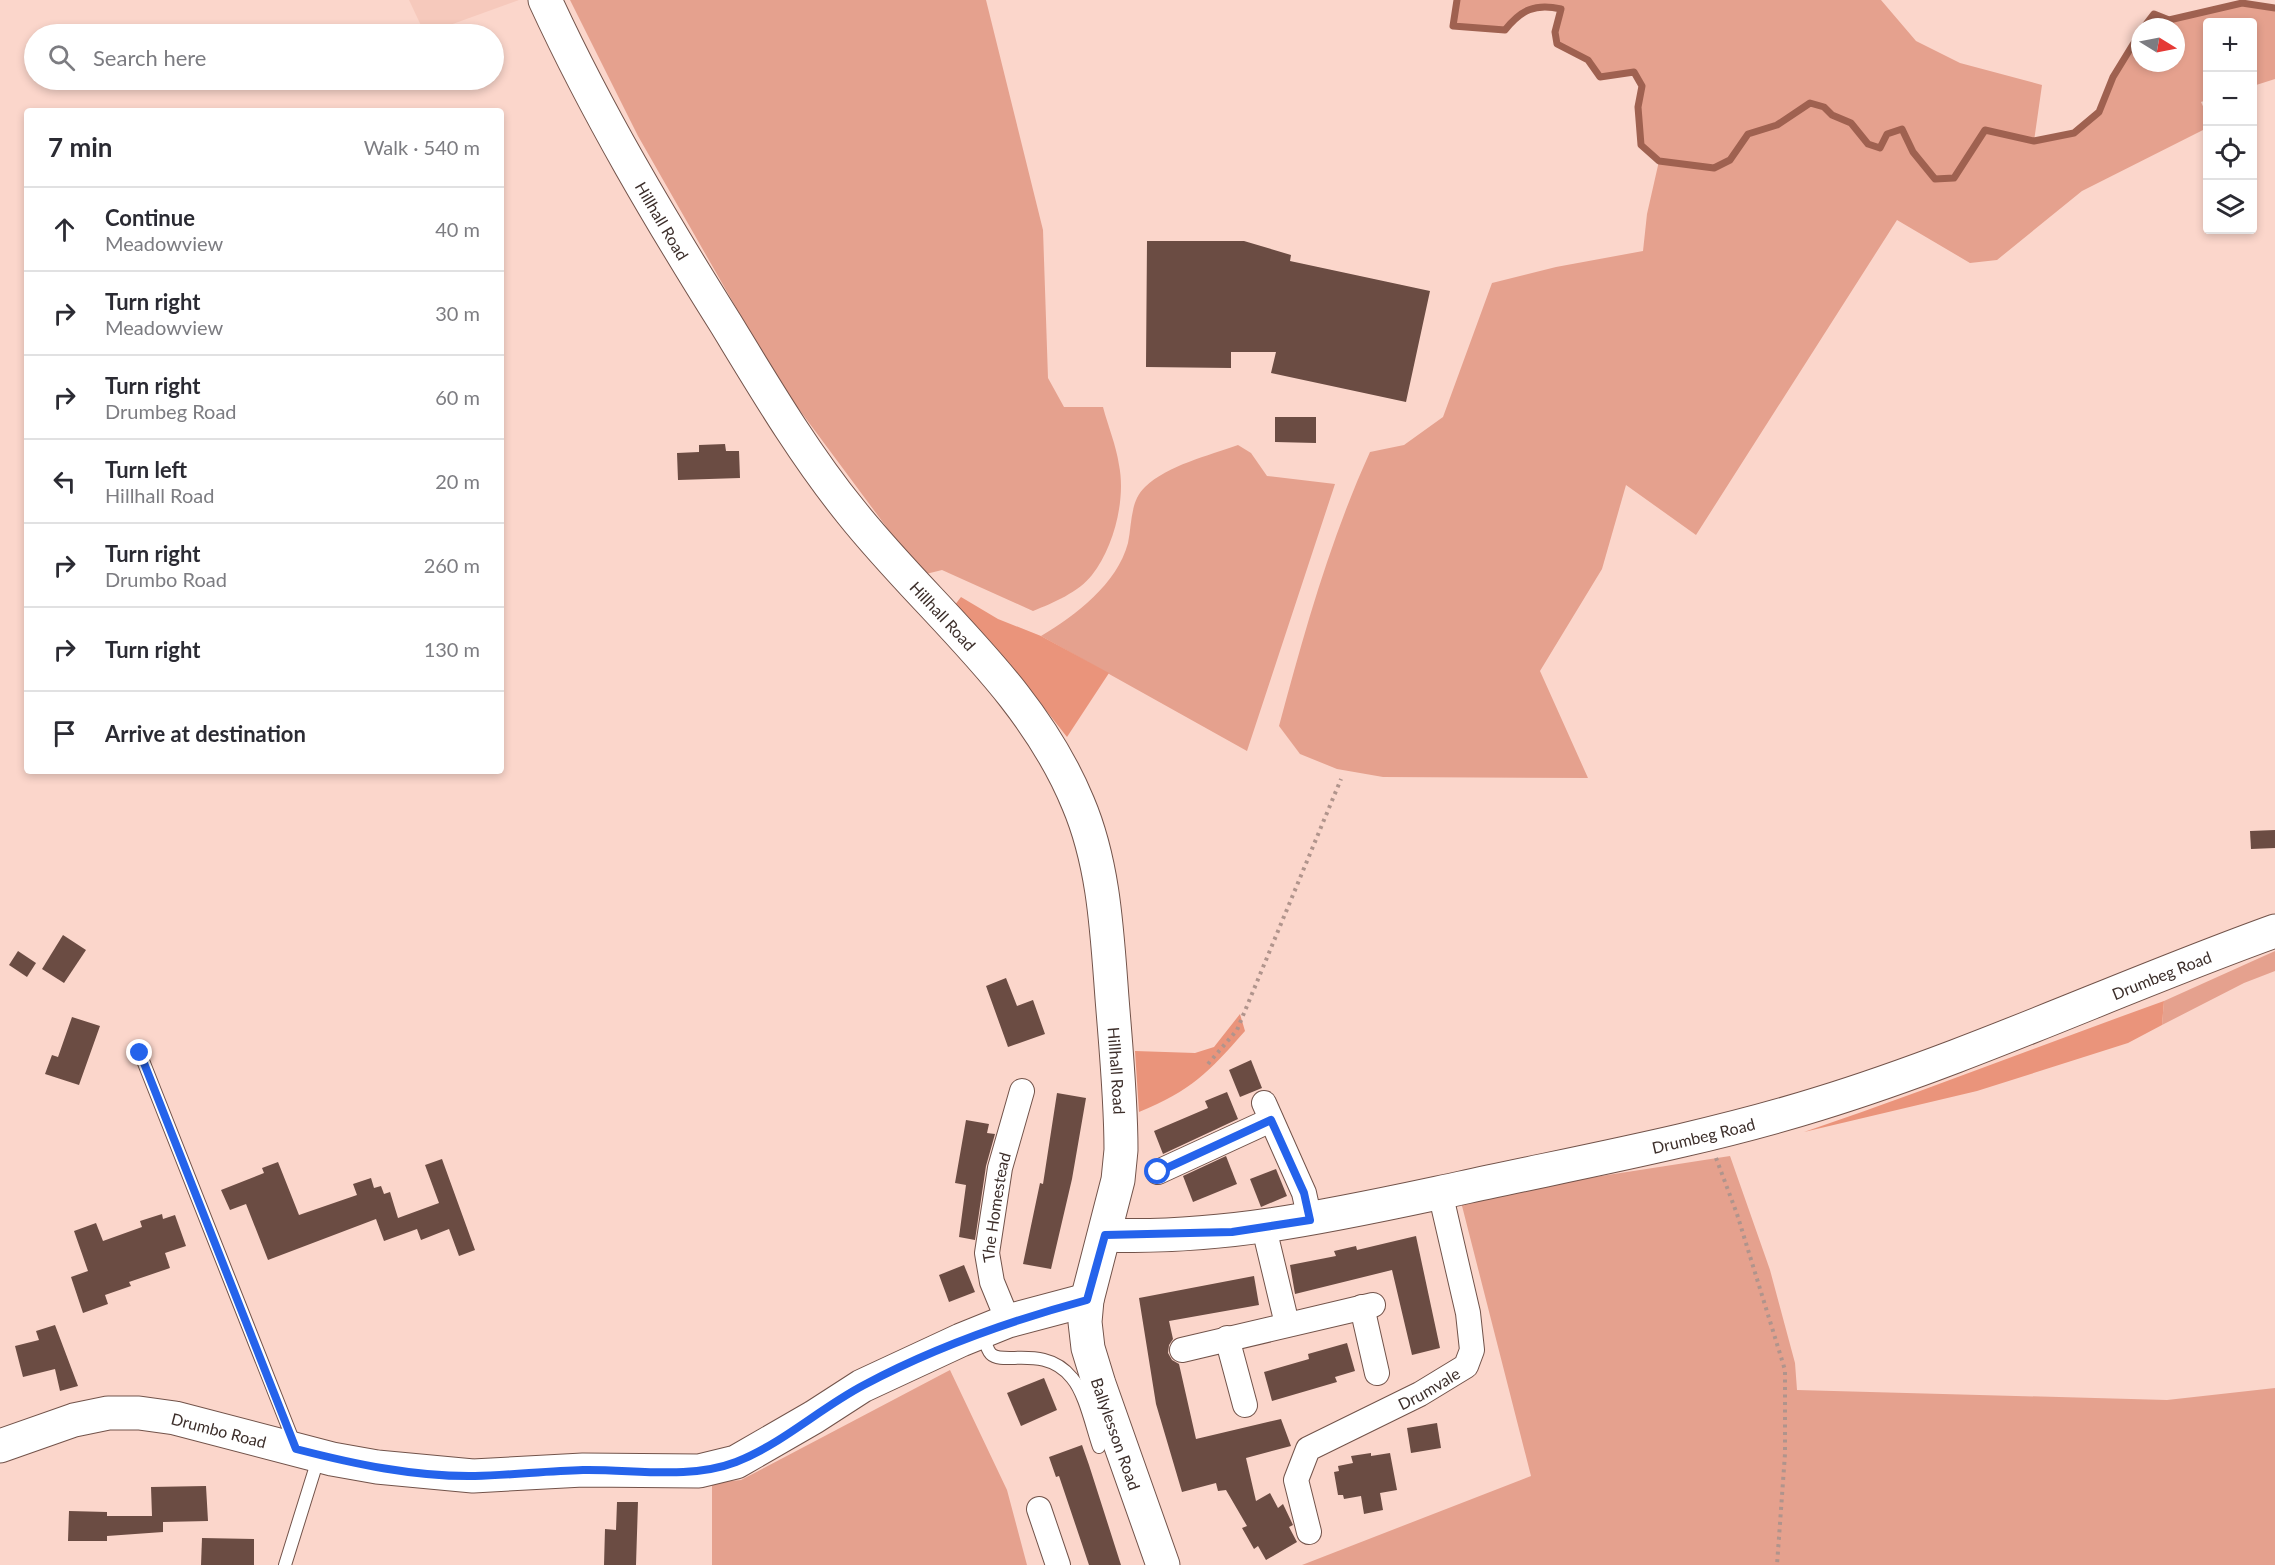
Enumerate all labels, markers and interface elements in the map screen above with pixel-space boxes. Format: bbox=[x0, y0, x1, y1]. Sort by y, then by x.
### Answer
north arrow bbox=[2131, 18, 2185, 72]
map controls bbox=[2203, 18, 2257, 234]
button: + bbox=[2203, 18, 2257, 72]
search box bbox=[24, 24, 504, 90]
icon: search bbox=[45, 41, 78, 74]
text: Search here bbox=[93, 44, 206, 71]
button: − bbox=[2203, 72, 2257, 126]
button: locate bbox=[2203, 126, 2257, 180]
text: 7 min bbox=[48, 131, 112, 163]
text: Walk · 540 m bbox=[364, 135, 480, 159]
street label: Hillhall Road bbox=[632, 178, 693, 263]
button: layers bbox=[2203, 180, 2257, 234]
text: Continue bbox=[105, 204, 195, 231]
icon: ahead bbox=[48, 213, 81, 246]
text: 40 m bbox=[435, 217, 480, 241]
text: Meadowview bbox=[105, 231, 223, 255]
text: Turn right bbox=[105, 288, 200, 315]
icon: right bbox=[48, 297, 81, 330]
text: 30 m bbox=[435, 301, 480, 325]
text: Meadowview bbox=[105, 315, 223, 339]
text: Turn right bbox=[105, 372, 200, 399]
icon: right bbox=[48, 381, 81, 414]
text: 60 m bbox=[435, 385, 480, 409]
text: Drumbeg Road bbox=[105, 399, 237, 423]
text: Turn left bbox=[105, 456, 187, 483]
icon: left bbox=[48, 465, 81, 498]
text: 20 m bbox=[435, 469, 480, 493]
text: Hillhall Road bbox=[105, 483, 214, 507]
text: Turn right bbox=[105, 540, 200, 567]
icon: right bbox=[48, 549, 81, 582]
text: 260 m bbox=[424, 553, 480, 577]
text: Drumbo Road bbox=[105, 567, 227, 591]
street label: Hillhall Road bbox=[907, 577, 980, 654]
icon: right bbox=[48, 633, 81, 666]
text: Turn right bbox=[105, 636, 200, 663]
text: 130 m bbox=[424, 637, 480, 661]
icon: arrive bbox=[48, 717, 81, 750]
text: Arrive at destination bbox=[105, 720, 306, 747]
street label: Drumbeg Road bbox=[2109, 946, 2214, 1003]
street label: Hillhall Road bbox=[1105, 1026, 1130, 1115]
route end bbox=[126, 1039, 152, 1065]
street label: Drumbeg Road bbox=[1650, 1113, 1757, 1156]
street label: The Homestead bbox=[978, 1150, 1014, 1264]
route start bbox=[1144, 1158, 1170, 1184]
street label: Drumvale bbox=[1395, 1363, 1463, 1413]
street label: Ballylesson Road bbox=[1088, 1375, 1145, 1492]
street label: Drumbo Road bbox=[169, 1408, 269, 1451]

